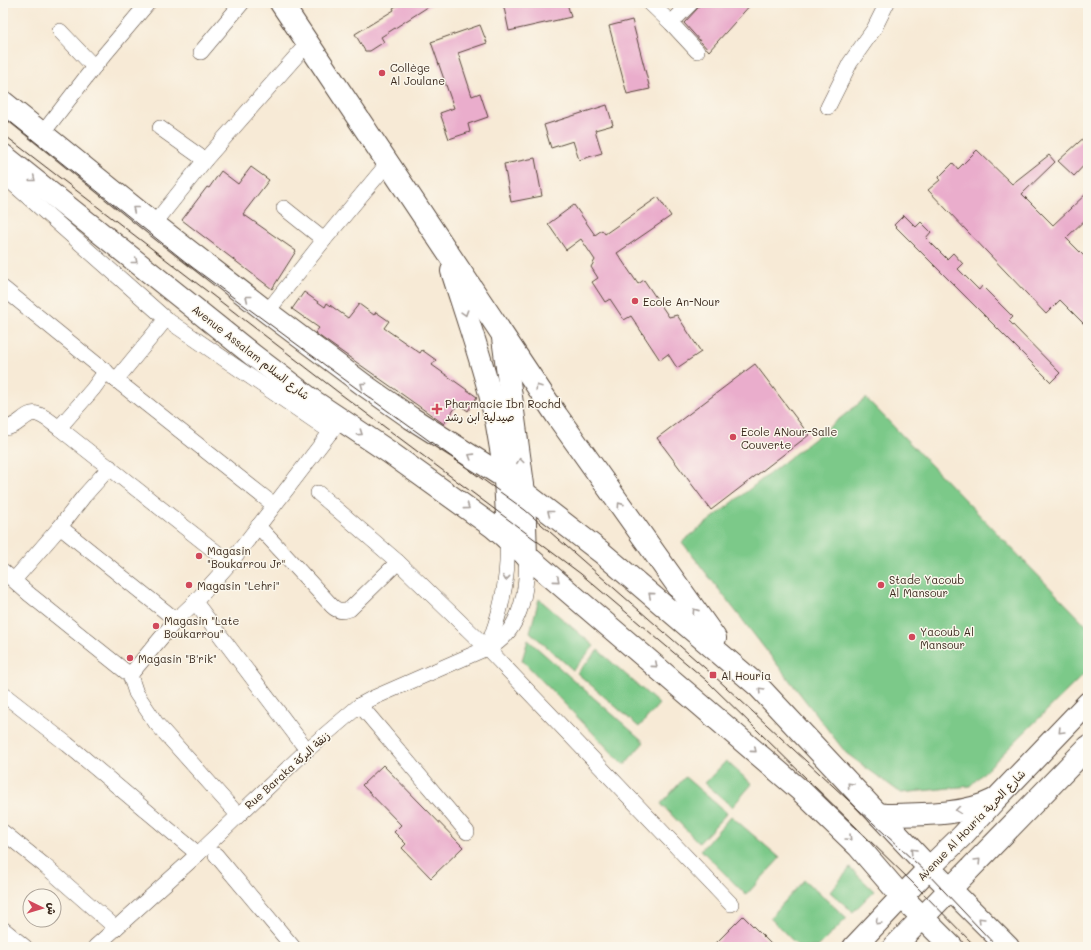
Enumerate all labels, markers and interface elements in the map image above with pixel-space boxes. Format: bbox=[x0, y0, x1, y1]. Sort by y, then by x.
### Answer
place label: Collège Al Joulane bbox=[390, 60, 445, 88]
marker: Collège Al Joulane bbox=[377, 68, 387, 78]
one-way arrow bbox=[29, 175, 36, 182]
one-way arrow bbox=[132, 206, 139, 213]
one-way arrow bbox=[130, 256, 137, 263]
place label: Ecole An-Nour bbox=[643, 294, 720, 309]
one-way arrow bbox=[246, 295, 253, 302]
marker: Ecole An-Nour bbox=[630, 296, 640, 306]
street label: Avenue Assalam شارع السلام bbox=[188, 301, 313, 404]
one-way arrow bbox=[460, 309, 469, 316]
one-way arrow bbox=[360, 382, 367, 389]
one-way arrow bbox=[536, 384, 543, 391]
place label: Pharmacie Ibn Rochd صيدلية ابن رشد bbox=[445, 396, 561, 425]
marker: Pharmacie Ibn Rochd صيدلية ابن رشد bbox=[432, 404, 442, 414]
place label: Ecole ANour-Salle Couverte bbox=[741, 424, 837, 452]
one-way arrow bbox=[356, 428, 363, 435]
marker: Ecole ANour-Salle Couverte bbox=[728, 432, 738, 442]
one-way arrow bbox=[468, 454, 475, 461]
one-way arrow bbox=[516, 458, 525, 464]
one-way arrow bbox=[618, 502, 625, 509]
one-way arrow bbox=[463, 503, 470, 510]
one-way arrow bbox=[548, 510, 555, 517]
place label: Magasin "Boukarrou Jr" bbox=[207, 543, 286, 571]
marker: Magasin "Boukarrou Jr" bbox=[194, 551, 204, 561]
place label: Stade Yacoub Al Mansour bbox=[889, 572, 964, 600]
one-way arrow bbox=[502, 575, 511, 581]
one-way arrow bbox=[552, 576, 559, 583]
place label: Magasin "Lehri" bbox=[197, 578, 280, 593]
marker: Magasin "Lehri" bbox=[184, 580, 194, 590]
marker: Stade Yacoub Al Mansour bbox=[876, 580, 886, 590]
one-way arrow bbox=[648, 592, 655, 599]
one-way arrow bbox=[692, 608, 700, 615]
place label: Magasin "Late Boukarrou" bbox=[164, 613, 240, 641]
marker: Magasin "Late Boukarrou" bbox=[151, 621, 161, 631]
place label: Yacoub Al Mansour bbox=[920, 624, 974, 652]
marker: Yacoub Al Mansour bbox=[907, 632, 917, 642]
place label: Magasin "B'rik" bbox=[138, 651, 217, 666]
marker: Magasin "B'rik" bbox=[125, 653, 135, 663]
one-way arrow bbox=[650, 661, 658, 668]
place label: Al Houria bbox=[721, 668, 771, 683]
marker: Al Houria bbox=[708, 670, 718, 680]
one-way arrow bbox=[758, 687, 766, 695]
one-way arrow bbox=[1058, 726, 1066, 734]
street label: Rue Baraka زنقة البركة bbox=[241, 728, 333, 813]
one-way arrow bbox=[749, 745, 756, 752]
street label: Avenue Al Houria شارع الحرية bbox=[914, 766, 1030, 885]
one-way arrow bbox=[847, 782, 854, 790]
one-way arrow bbox=[955, 805, 961, 814]
one-way arrow bbox=[844, 833, 852, 841]
one-way arrow bbox=[911, 848, 918, 856]
one-way arrow bbox=[973, 858, 980, 866]
north arrow bbox=[22, 888, 62, 928]
text: ش bbox=[44, 902, 60, 916]
one-way arrow bbox=[875, 917, 882, 925]
one-way arrow bbox=[978, 917, 986, 924]

